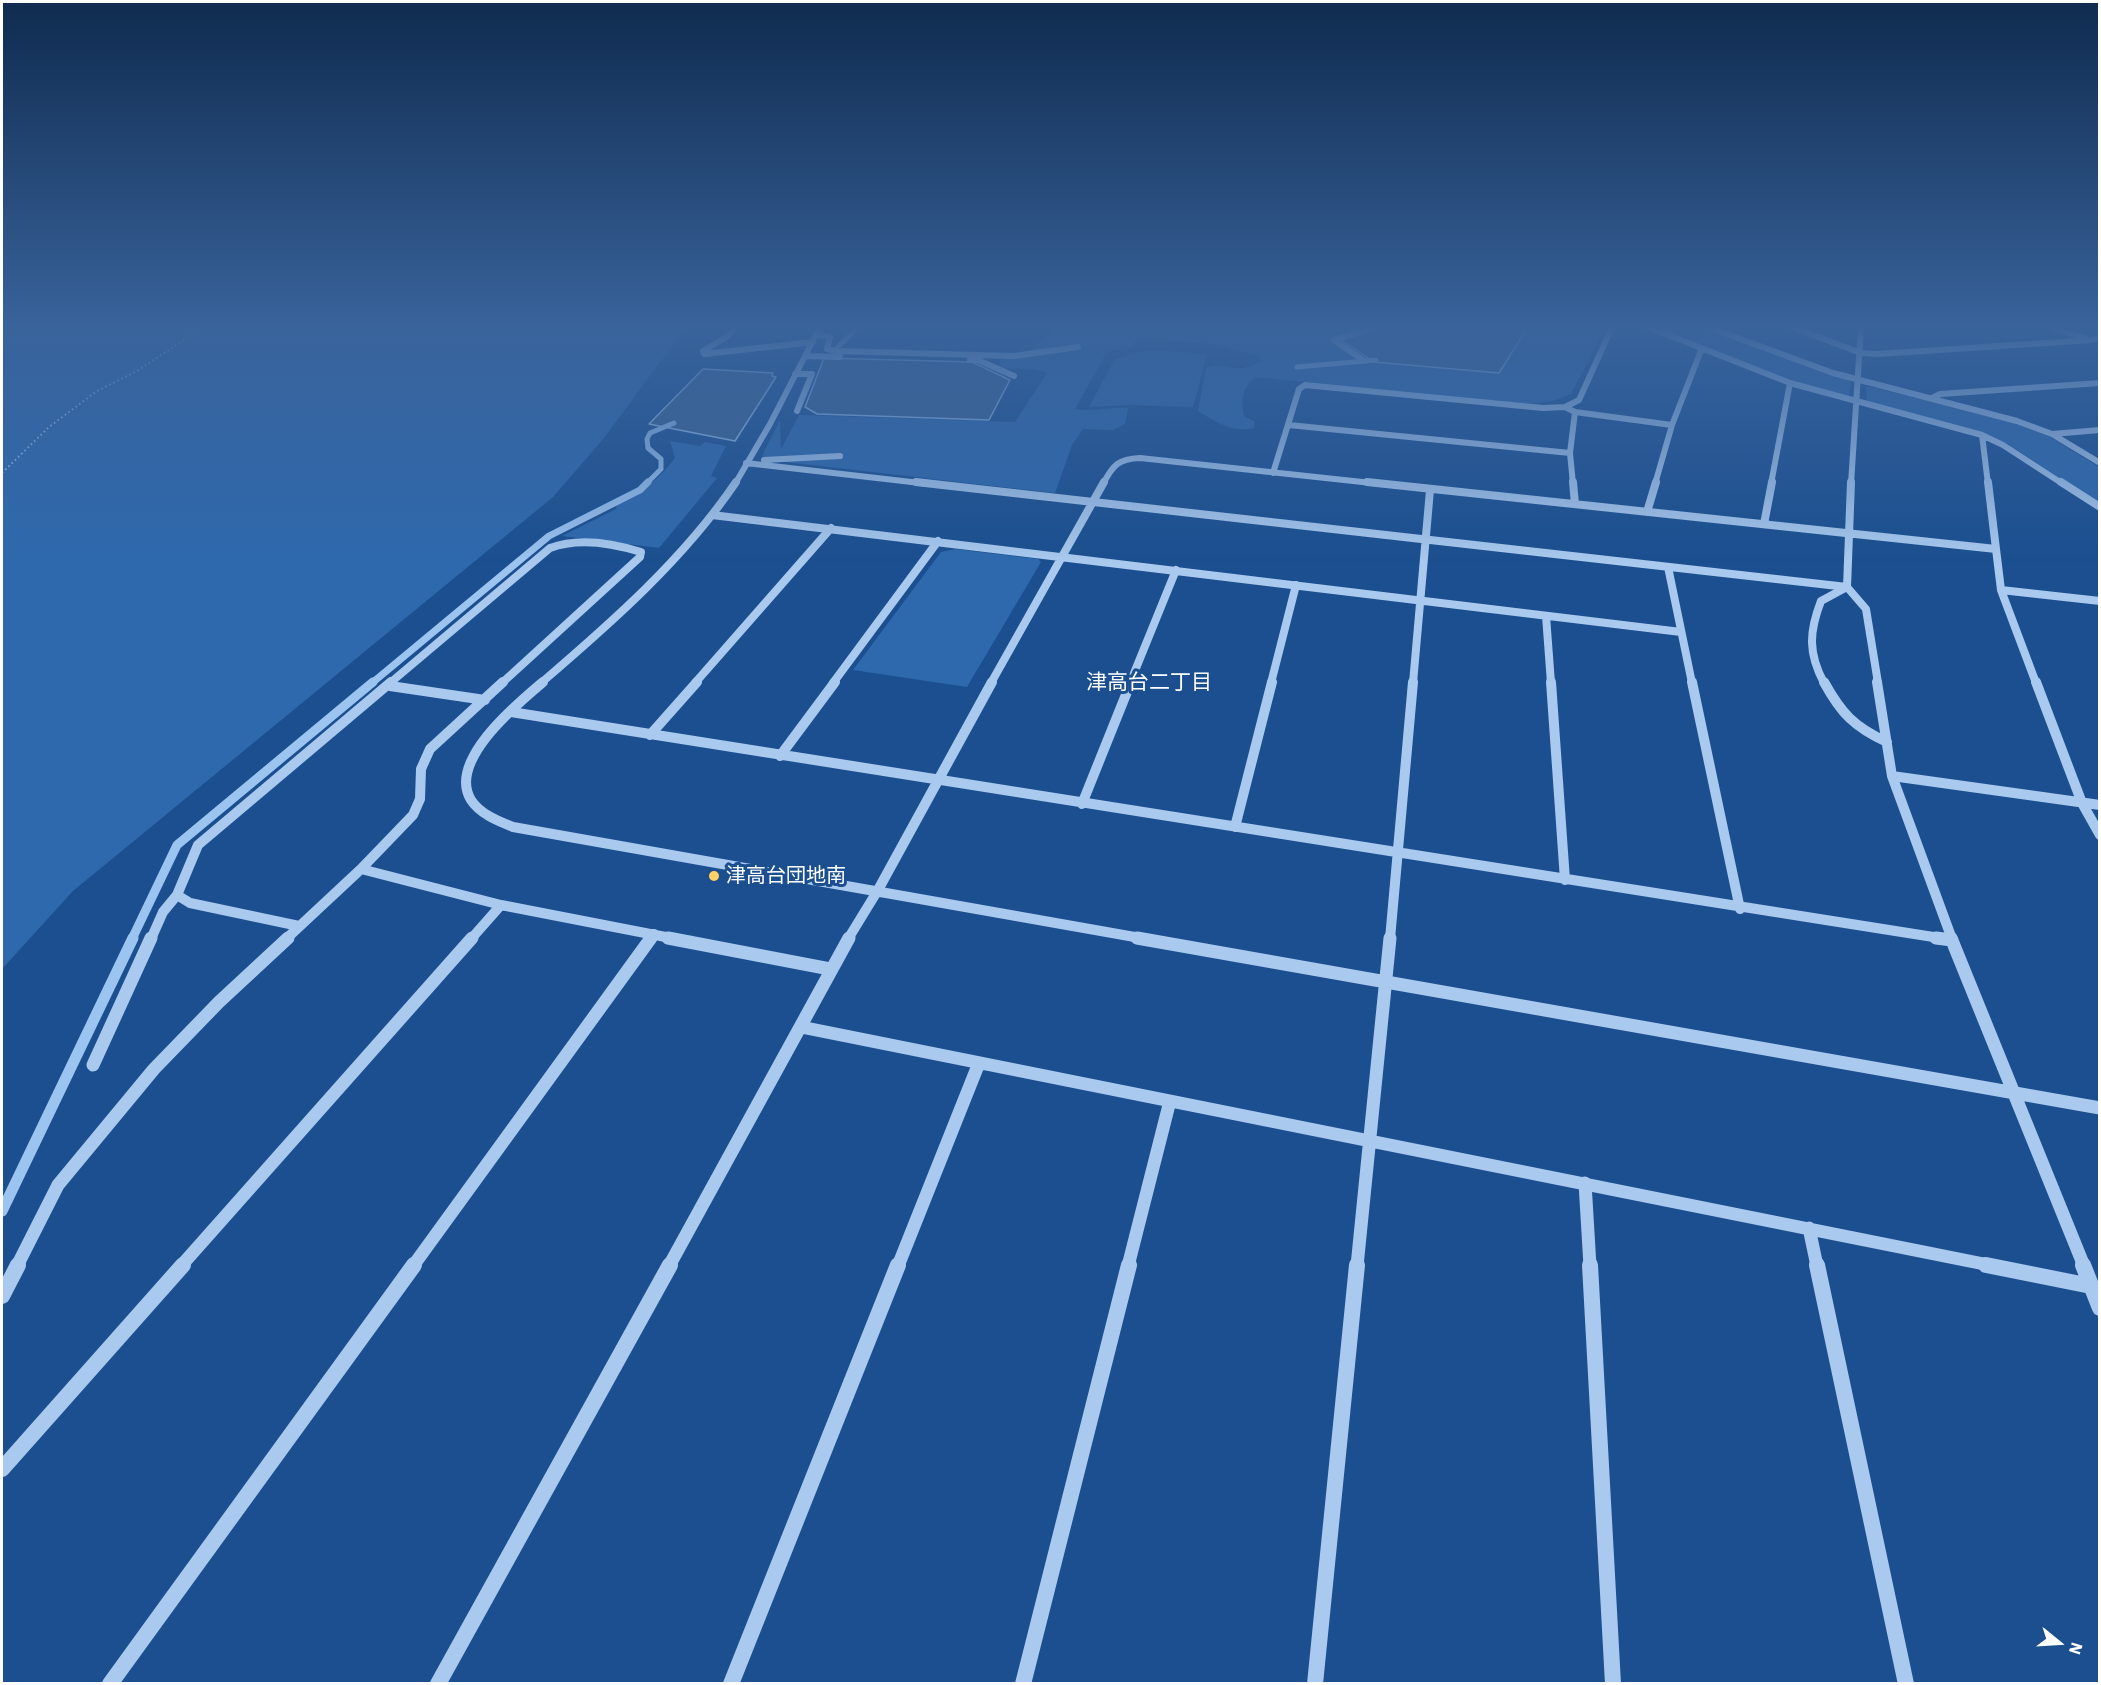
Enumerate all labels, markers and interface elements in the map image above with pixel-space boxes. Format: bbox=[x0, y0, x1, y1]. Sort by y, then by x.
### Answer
district label: 津高台二丁目 bbox=[1086, 670, 1212, 696]
place label: 津高台団地南 bbox=[726, 864, 846, 888]
marker: 津高台団地南 bbox=[707, 869, 721, 883]
north arrow bbox=[2029, 1613, 2089, 1673]
text: N bbox=[2065, 1640, 2087, 1657]

